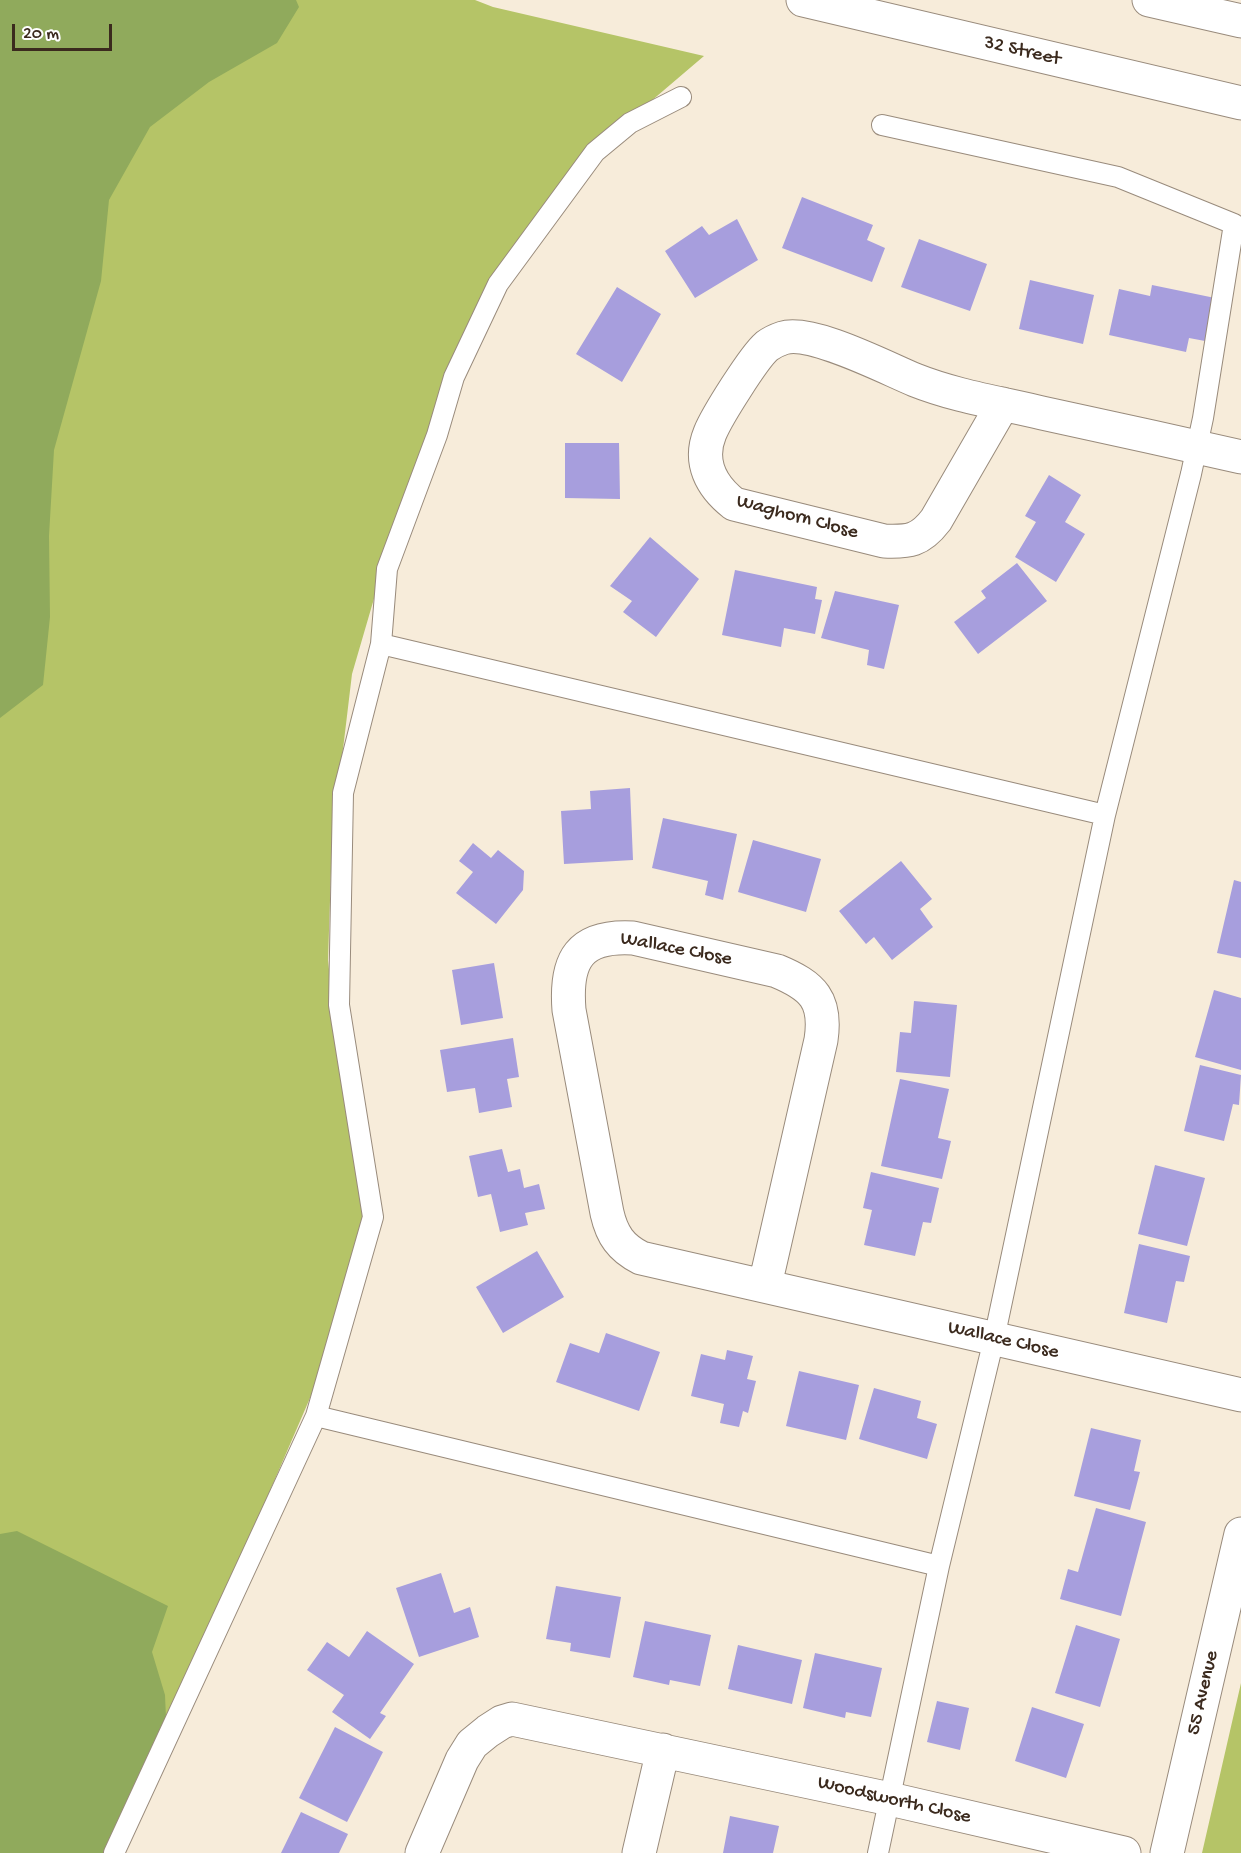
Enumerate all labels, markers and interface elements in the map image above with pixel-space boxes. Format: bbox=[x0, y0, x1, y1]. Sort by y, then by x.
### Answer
scale bar bbox=[15, 12, 116, 50]
text: 20 m bbox=[23, 24, 59, 45]
street label: 32 Street bbox=[981, 32, 1063, 72]
street label: Waghorn Close bbox=[733, 490, 861, 546]
street label: Wallace Close bbox=[618, 927, 734, 973]
street label: Wallace Close bbox=[945, 1317, 1061, 1365]
street label: 55 Avenue bbox=[1183, 1648, 1225, 1738]
street label: Woodsworth Close bbox=[815, 1772, 973, 1830]

